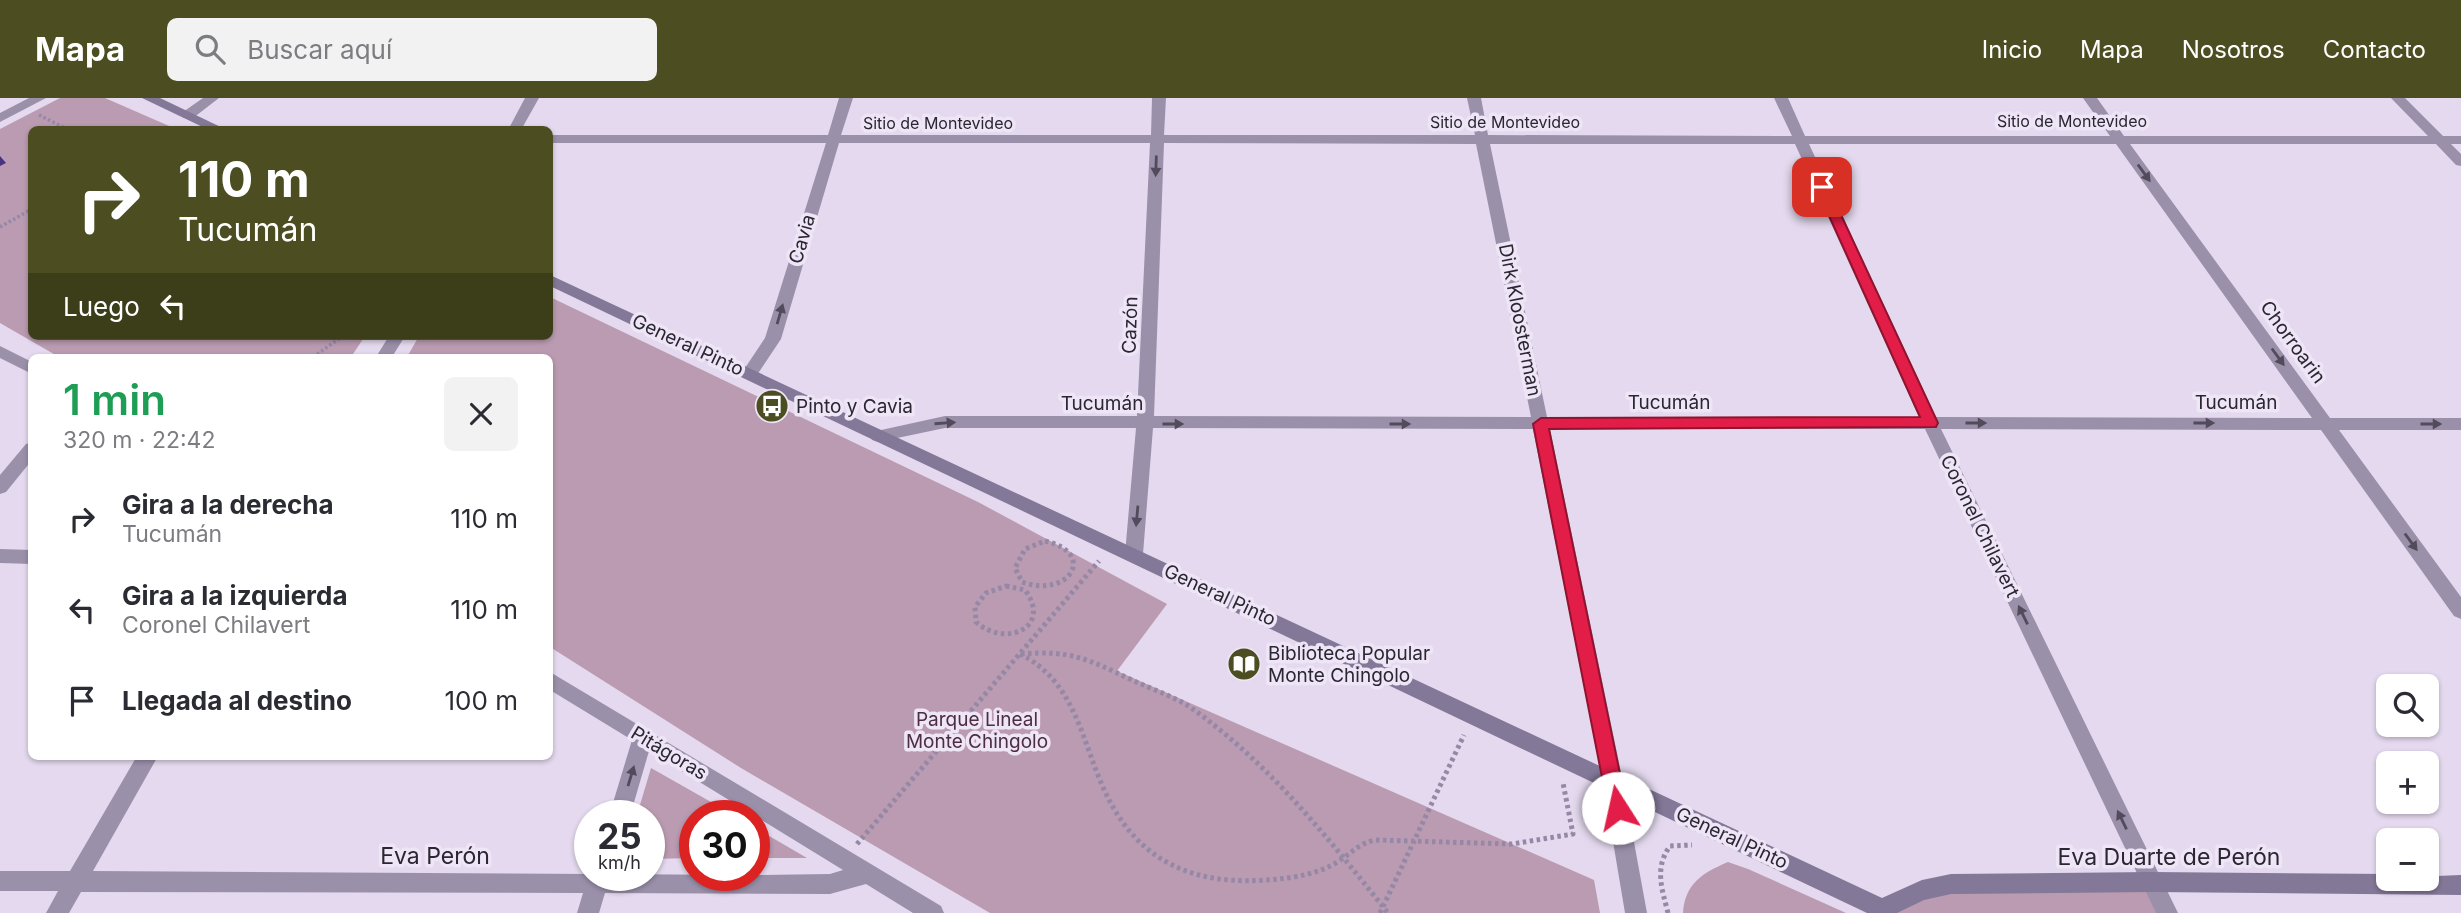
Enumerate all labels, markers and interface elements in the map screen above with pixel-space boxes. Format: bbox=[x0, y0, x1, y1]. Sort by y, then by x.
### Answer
search box bbox=[167, 18, 657, 81]
text: Mapa bbox=[35, 29, 125, 69]
icon: search bbox=[191, 30, 229, 68]
text: Buscar aquí bbox=[247, 34, 392, 65]
text: Inicio bbox=[1982, 35, 2042, 64]
text: Mapa bbox=[2080, 35, 2144, 64]
text: Nosotros bbox=[2182, 35, 2285, 64]
text: Contacto bbox=[2323, 35, 2426, 64]
street label: Sitio de Montevideo bbox=[1997, 111, 2147, 131]
street label: Sitio de Montevideo bbox=[1430, 112, 1580, 132]
street label: Sitio de Montevideo bbox=[863, 113, 1013, 133]
text: 110 m bbox=[178, 150, 310, 209]
icon: right bbox=[63, 154, 154, 245]
one-way arrow bbox=[1150, 155, 1161, 177]
pin bbox=[1792, 157, 1852, 217]
one-way arrow bbox=[2137, 164, 2151, 182]
icon: arrive bbox=[1803, 168, 1841, 206]
text: Tucumán bbox=[178, 210, 317, 249]
street label: Cavia bbox=[784, 212, 820, 266]
street label: Dirk Kloosterman bbox=[1494, 242, 1546, 398]
icon: left bbox=[154, 287, 192, 325]
text: Luego bbox=[63, 291, 140, 322]
street label: Cazón bbox=[1118, 296, 1142, 354]
street label: Chorroarin bbox=[2255, 296, 2331, 388]
one-way arrow bbox=[775, 304, 785, 325]
street label: General Pinto bbox=[628, 309, 748, 381]
one-way arrow bbox=[2271, 348, 2285, 366]
text: 1 min bbox=[63, 374, 166, 425]
button: close bbox=[444, 377, 518, 451]
bus stop icon: Pinto y Cavia bbox=[753, 387, 791, 425]
street label: Tucumán bbox=[1628, 391, 1710, 414]
street label: Tucumán bbox=[2195, 391, 2277, 414]
street label: Tucumán bbox=[1061, 392, 1143, 415]
place label: Pinto y Cavia bbox=[796, 395, 913, 418]
one-way arrow bbox=[934, 417, 956, 428]
one-way arrow bbox=[1966, 417, 1988, 429]
one-way arrow bbox=[2193, 417, 2215, 429]
one-way arrow bbox=[1162, 418, 1184, 430]
one-way arrow bbox=[1389, 418, 1411, 430]
one-way arrow bbox=[2421, 418, 2443, 430]
text: 320 m · 22:42 bbox=[63, 426, 216, 454]
street label: Coronel Chilavert bbox=[1936, 451, 2024, 601]
text: Gira a la derecha bbox=[122, 489, 334, 520]
icon: right bbox=[63, 500, 101, 538]
text: 110 m bbox=[450, 503, 518, 534]
one-way arrow bbox=[1131, 505, 1142, 527]
text: Tucumán bbox=[122, 520, 222, 548]
one-way arrow bbox=[2404, 533, 2418, 551]
street label: General Pinto bbox=[1160, 559, 1280, 631]
text: Gira a la izquierda bbox=[122, 580, 348, 611]
icon: left bbox=[63, 591, 101, 629]
text: 110 m bbox=[450, 594, 518, 625]
one-way arrow bbox=[2018, 605, 2029, 626]
text: Coronel Chilavert bbox=[122, 611, 310, 639]
place label: Biblioteca Popular Monte Chingolo bbox=[1268, 642, 1430, 687]
library icon: Biblioteca Popular Monte Chingolo bbox=[1225, 645, 1263, 683]
map controls bbox=[2376, 674, 2439, 891]
button: search bbox=[2376, 674, 2439, 737]
icon: arrive bbox=[63, 682, 101, 720]
text: Llegada al destino bbox=[122, 685, 352, 716]
text: 100 m bbox=[445, 685, 518, 716]
park label: Parque Lineal Monte Chingolo bbox=[906, 708, 1048, 753]
street label: Pitágoras bbox=[627, 721, 711, 785]
button: + bbox=[2376, 751, 2439, 814]
one-way arrow bbox=[626, 766, 637, 787]
position arrow bbox=[1581, 771, 1655, 845]
speed limit sign: 30 bbox=[679, 800, 770, 891]
street label: General Pinto bbox=[1672, 802, 1792, 874]
one-way arrow bbox=[2117, 810, 2128, 830]
text: 25 bbox=[597, 815, 642, 857]
button: − bbox=[2376, 828, 2439, 891]
street label: Eva Perón bbox=[380, 842, 490, 870]
street label: Eva Duarte de Perón bbox=[2058, 843, 2280, 871]
text: km/h bbox=[598, 852, 641, 873]

